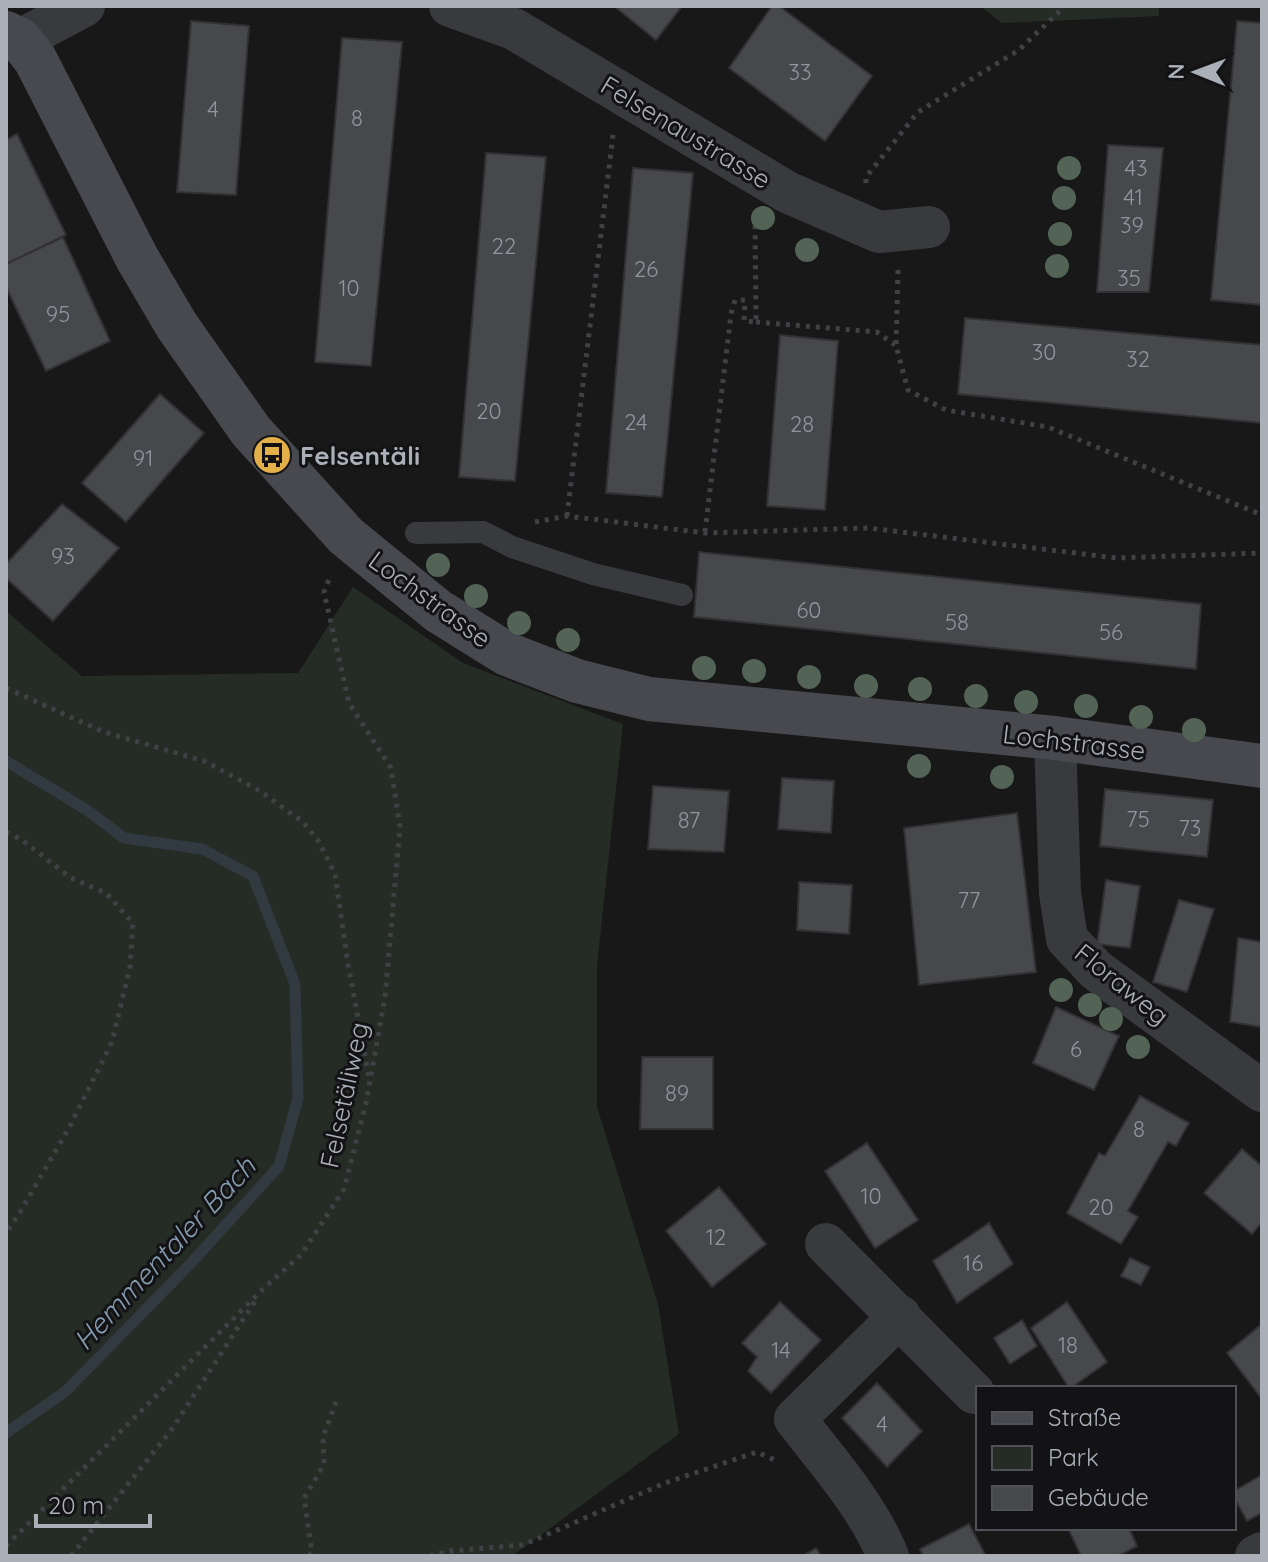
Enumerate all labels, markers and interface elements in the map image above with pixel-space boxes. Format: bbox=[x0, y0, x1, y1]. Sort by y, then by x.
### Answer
north arrow bbox=[1156, 32, 1236, 112]
house number: 33 bbox=[788, 58, 812, 86]
text: N bbox=[1162, 63, 1190, 80]
street label: Felsenaustrasse bbox=[595, 68, 777, 196]
house number: 4 bbox=[207, 95, 219, 123]
house number: 8 bbox=[351, 104, 363, 132]
house number: 43 bbox=[1124, 154, 1148, 182]
house number: 41 bbox=[1123, 183, 1143, 211]
house number: 39 bbox=[1120, 211, 1144, 239]
house number: 22 bbox=[492, 232, 516, 260]
house number: 26 bbox=[634, 255, 658, 283]
house number: 35 bbox=[1117, 264, 1141, 292]
house number: 10 bbox=[338, 274, 360, 302]
house number: 95 bbox=[46, 300, 70, 328]
house number: 30 bbox=[1032, 338, 1056, 366]
house number: 32 bbox=[1126, 345, 1150, 373]
house number: 20 bbox=[476, 397, 502, 425]
house number: 24 bbox=[624, 408, 648, 436]
house number: 28 bbox=[790, 410, 814, 438]
bus stop icon: Felsentäli bbox=[251, 434, 293, 476]
place label: Felsentäli bbox=[300, 439, 420, 472]
house number: 91 bbox=[133, 444, 153, 472]
house number: 93 bbox=[51, 542, 75, 570]
street label: Lochstrasse bbox=[362, 544, 498, 654]
house number: 60 bbox=[797, 596, 821, 624]
house number: 58 bbox=[945, 608, 969, 636]
house number: 56 bbox=[1099, 618, 1123, 646]
street label: Lochstrasse bbox=[1001, 717, 1147, 767]
house number: 75 bbox=[1126, 805, 1150, 833]
house number: 87 bbox=[678, 806, 700, 834]
house number: 73 bbox=[1179, 814, 1201, 842]
house number: 77 bbox=[958, 886, 980, 914]
street label: Floraweg bbox=[1068, 936, 1176, 1032]
street label: Felsetäliweg bbox=[312, 1019, 376, 1171]
house number: 6 bbox=[1070, 1035, 1082, 1063]
house number: 89 bbox=[665, 1079, 689, 1107]
house number: 8 bbox=[1133, 1115, 1145, 1143]
water label: Hemmentaler Bach bbox=[65, 1148, 263, 1357]
house number: 10 bbox=[860, 1182, 882, 1210]
house number: 20 bbox=[1088, 1193, 1114, 1221]
house number: 12 bbox=[706, 1223, 726, 1251]
house number: 16 bbox=[963, 1249, 983, 1277]
house number: 18 bbox=[1058, 1331, 1078, 1359]
house number: 14 bbox=[771, 1336, 791, 1364]
legend bbox=[976, 1386, 1236, 1530]
text: Straße bbox=[1048, 1402, 1121, 1432]
house number: 4 bbox=[876, 1410, 888, 1438]
text: Park bbox=[1048, 1442, 1099, 1472]
scale bar bbox=[36, 1478, 150, 1528]
text: Gebäude bbox=[1048, 1482, 1149, 1512]
text: 20 m bbox=[48, 1490, 104, 1520]

